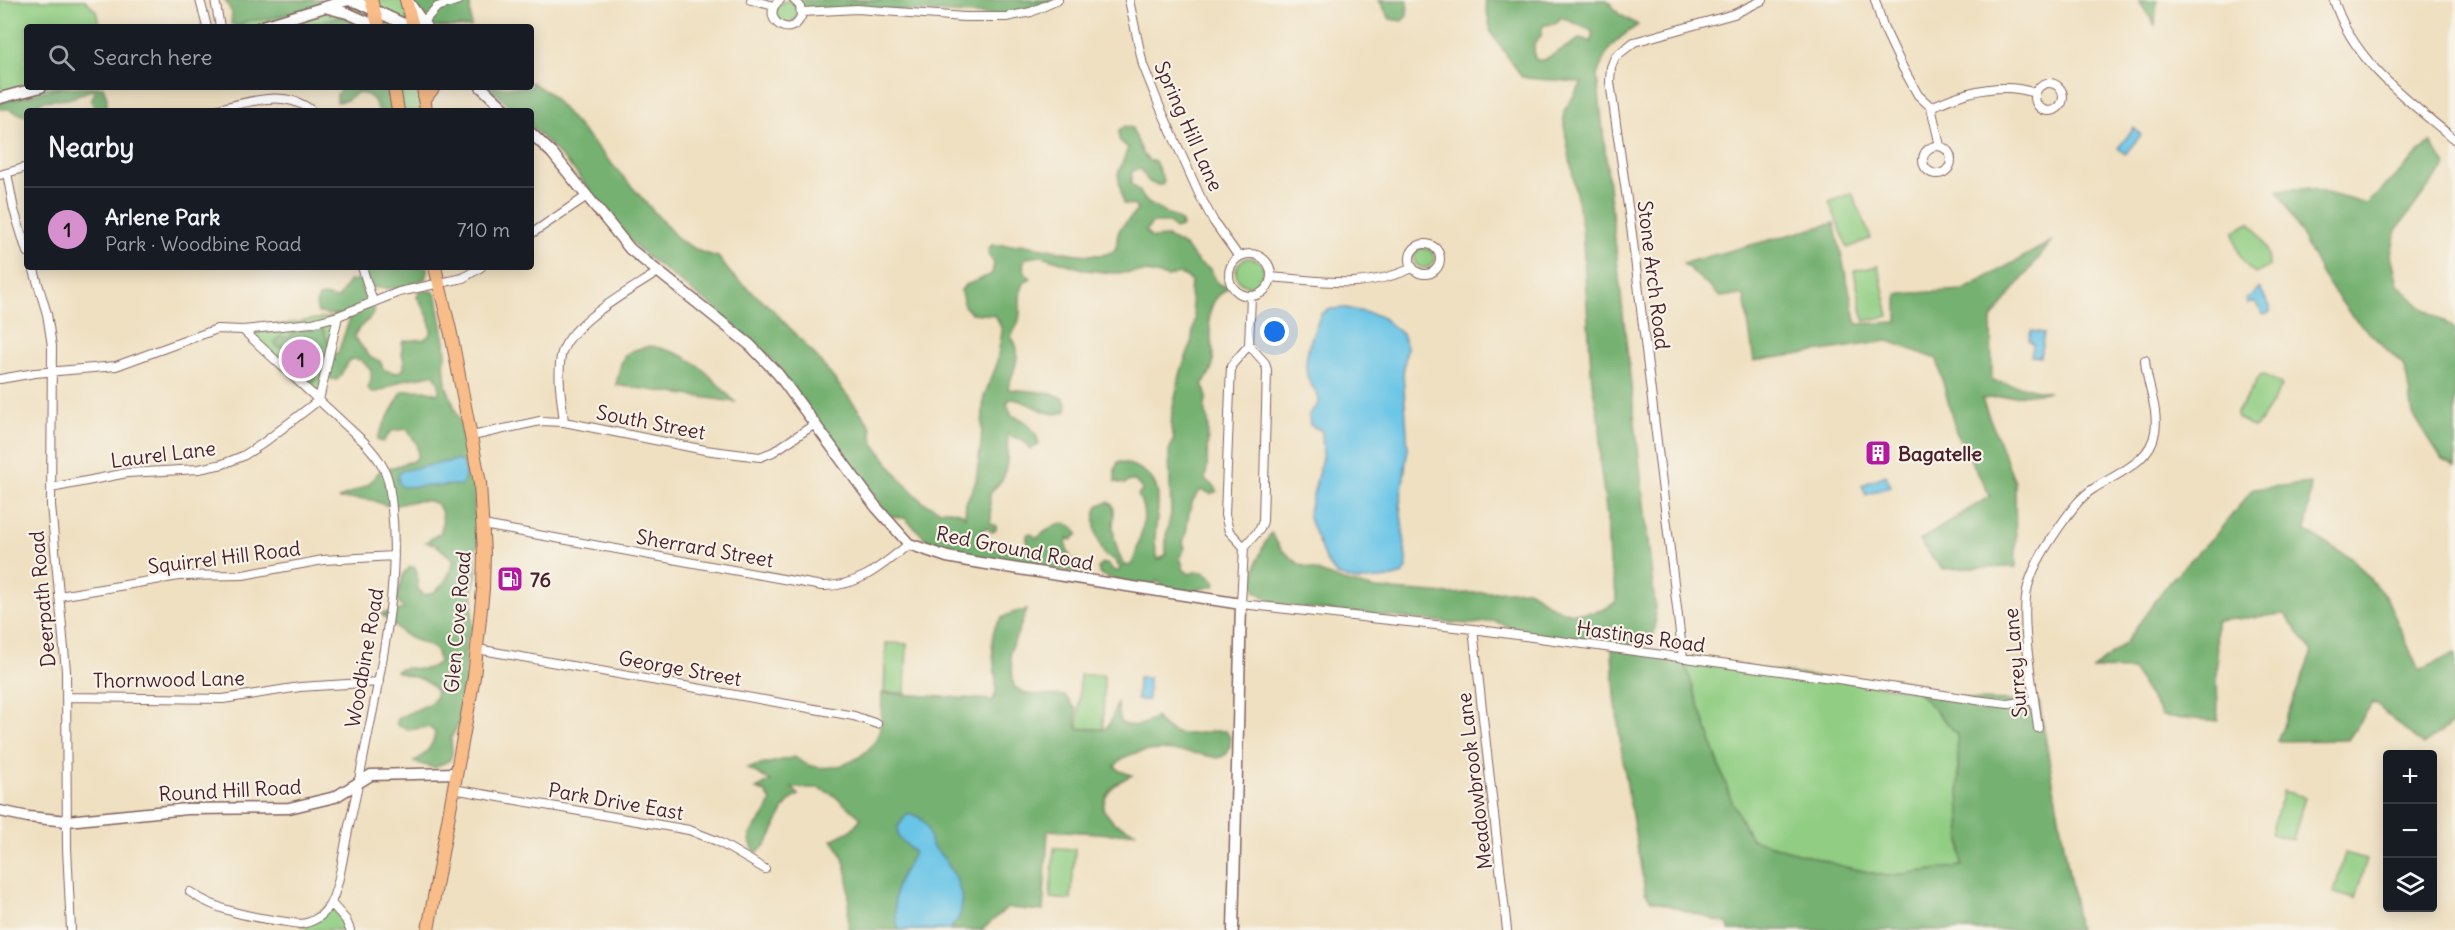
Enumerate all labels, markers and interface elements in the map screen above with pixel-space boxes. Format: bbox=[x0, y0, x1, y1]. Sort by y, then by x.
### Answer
search box bbox=[24, 24, 534, 90]
icon: search bbox=[45, 41, 78, 74]
text: Search here bbox=[93, 43, 212, 71]
street label: Spring Hill Lane bbox=[1149, 57, 1229, 195]
text: Nearby bbox=[48, 131, 134, 164]
street label: Stone Arch Road bbox=[1632, 199, 1676, 351]
text: Arlene Park bbox=[105, 203, 220, 231]
text: 1 bbox=[64, 217, 71, 242]
text: 710 m bbox=[457, 217, 510, 242]
text: Park · Woodbine Road bbox=[105, 231, 302, 256]
your location bbox=[1260, 317, 1289, 346]
pin: 1 bbox=[282, 336, 320, 382]
street label: South Street bbox=[594, 399, 708, 445]
street label: Laurel Lane bbox=[109, 435, 217, 473]
building icon: Bagatelle bbox=[1863, 438, 1893, 468]
place label: Bagatelle bbox=[1898, 441, 1982, 466]
street label: Red Ground Road bbox=[934, 520, 1096, 576]
street label: Sherrard Street bbox=[634, 524, 776, 572]
street label: Deerpath Road bbox=[24, 530, 60, 668]
street label: Squirrel Hill Road bbox=[146, 535, 302, 579]
street label: Glen Cove Road bbox=[438, 550, 476, 694]
fuel station icon: 76 bbox=[495, 564, 525, 594]
place label: 76 bbox=[530, 567, 551, 592]
street label: Woodbine Road bbox=[339, 586, 389, 730]
street label: Surrey Lane bbox=[1998, 607, 2032, 719]
street label: Hastings Road bbox=[1575, 615, 1707, 657]
street label: George Street bbox=[617, 645, 744, 691]
street label: Thornwood Lane bbox=[93, 665, 245, 693]
street label: Meadowbrook Lane bbox=[1451, 691, 1497, 871]
map controls bbox=[2383, 750, 2437, 912]
button: + bbox=[2383, 750, 2437, 804]
street label: Round Hill Road bbox=[158, 774, 302, 806]
street label: Park Drive East bbox=[546, 777, 686, 825]
button: − bbox=[2383, 804, 2437, 858]
button: layers bbox=[2383, 858, 2437, 912]

